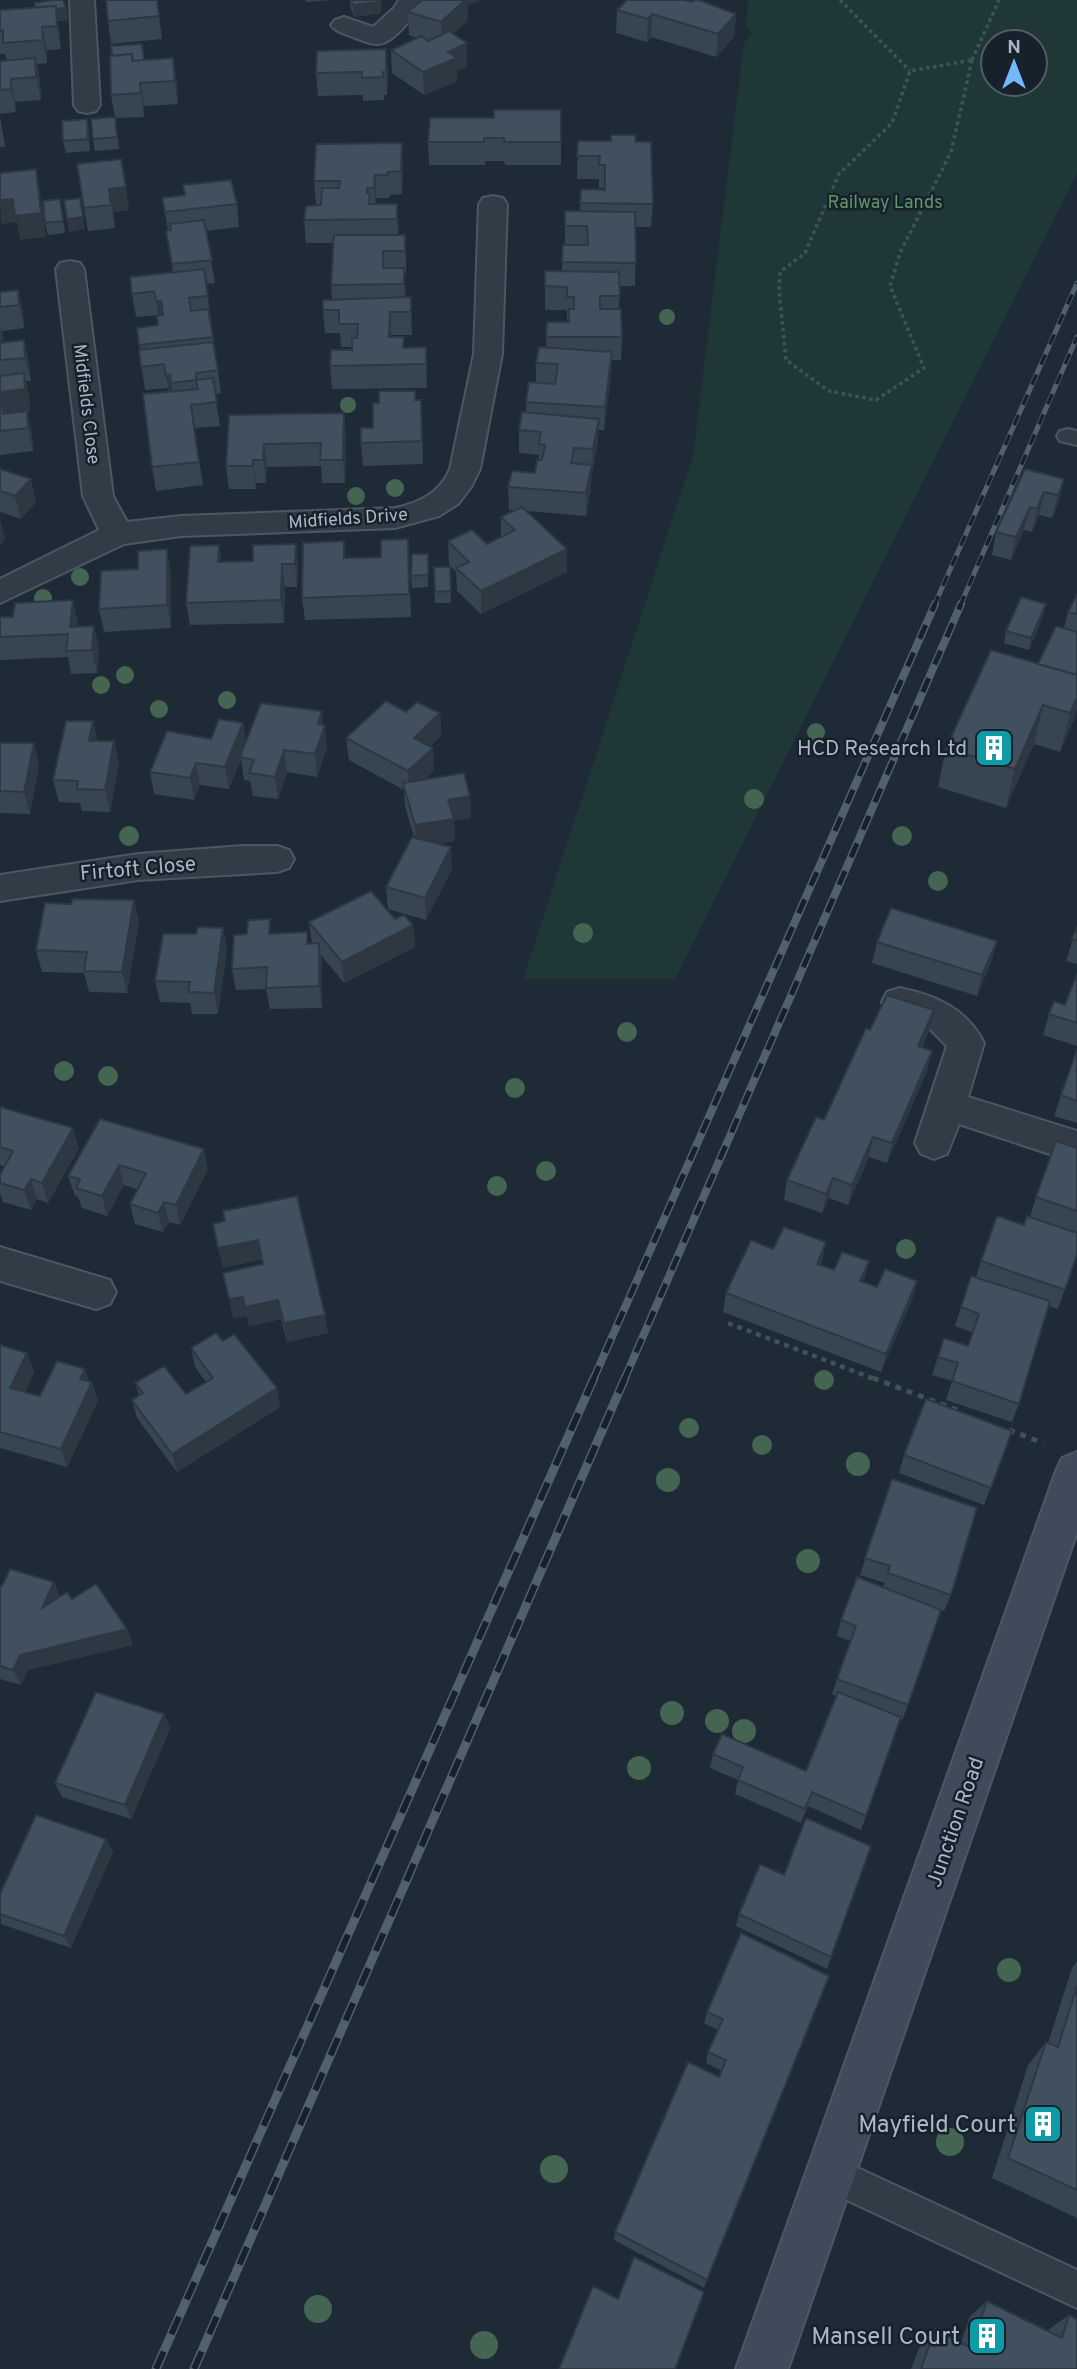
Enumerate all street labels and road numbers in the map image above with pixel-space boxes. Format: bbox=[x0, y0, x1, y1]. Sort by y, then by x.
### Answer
street label: Midfields Close bbox=[67, 343, 104, 466]
street label: Midfields Drive bbox=[288, 504, 409, 535]
street label: Firtoft Close bbox=[79, 851, 197, 888]
street label: Junction Road bbox=[922, 1754, 991, 1891]

